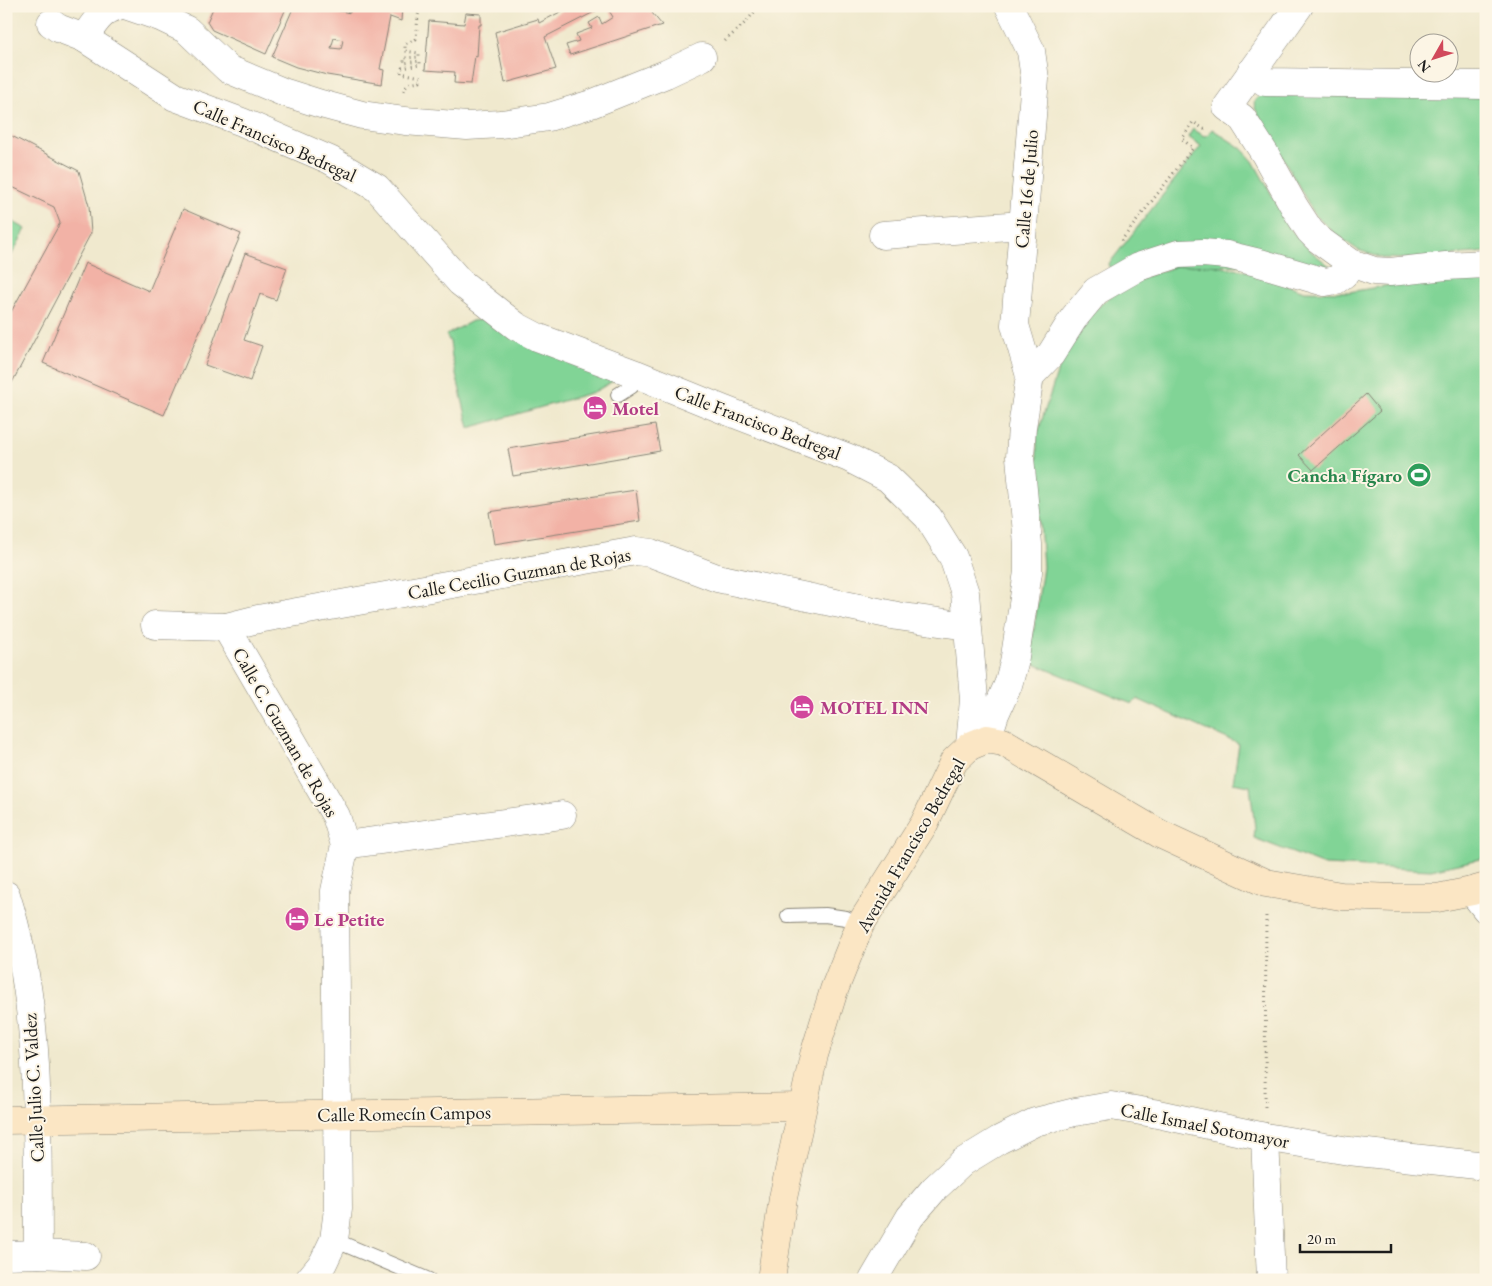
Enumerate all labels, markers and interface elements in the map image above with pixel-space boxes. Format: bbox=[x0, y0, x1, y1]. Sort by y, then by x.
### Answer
north arrow bbox=[1410, 32, 1460, 82]
text: N bbox=[1413, 56, 1434, 76]
street label: Calle Francisco Bedregal bbox=[189, 93, 361, 188]
street label: Calle 16 de Julio bbox=[1009, 129, 1044, 250]
street label: Calle Francisco Bedregal bbox=[671, 379, 845, 466]
hotel icon: Motel bbox=[582, 395, 608, 421]
place label: Motel bbox=[612, 396, 659, 421]
sports icon: Cancha Fígaro bbox=[1406, 462, 1432, 488]
place label: Cancha Fígaro bbox=[1288, 463, 1402, 488]
street label: Calle Cecilio Guzman de Rojas bbox=[406, 542, 633, 605]
street label: Calle C. Guzman de Rojas bbox=[227, 643, 344, 822]
hotel icon: MOTEL INN bbox=[789, 694, 815, 720]
place label: MOTEL INN bbox=[820, 695, 930, 720]
street label: Avenida Francisco Bedregal bbox=[850, 753, 971, 938]
hotel icon: Le Petite bbox=[284, 906, 310, 932]
place label: Le Petite bbox=[314, 907, 385, 932]
street label: Calle Julio C. Valdez bbox=[17, 1012, 50, 1163]
street label: Calle Ismael Sotomayor bbox=[1118, 1097, 1292, 1154]
street label: Calle Romecín Campos bbox=[317, 1099, 491, 1128]
scale bar bbox=[1300, 1221, 1391, 1253]
text: 20 m bbox=[1307, 1229, 1336, 1248]

